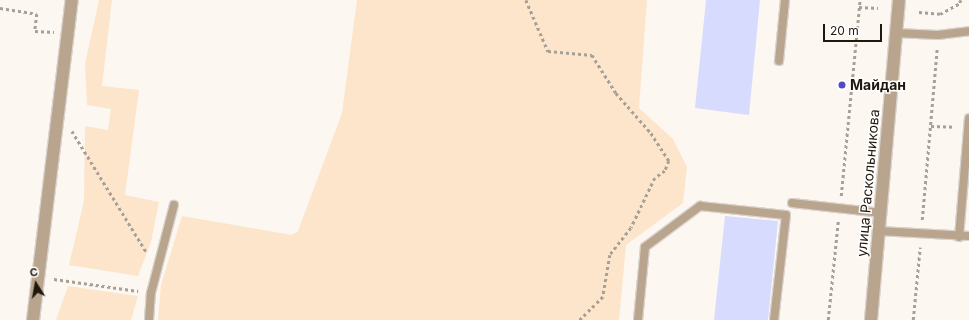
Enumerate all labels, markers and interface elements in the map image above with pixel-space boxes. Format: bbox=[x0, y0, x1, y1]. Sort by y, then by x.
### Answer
scale bar bbox=[825, 16, 884, 42]
text: 20 m bbox=[830, 23, 859, 38]
place label: Майдан bbox=[850, 77, 906, 93]
marker: Майдан bbox=[837, 80, 847, 90]
street label: улица Раскольникова bbox=[853, 109, 883, 257]
north arrow bbox=[16, 264, 56, 304]
text: С bbox=[28, 265, 39, 280]

